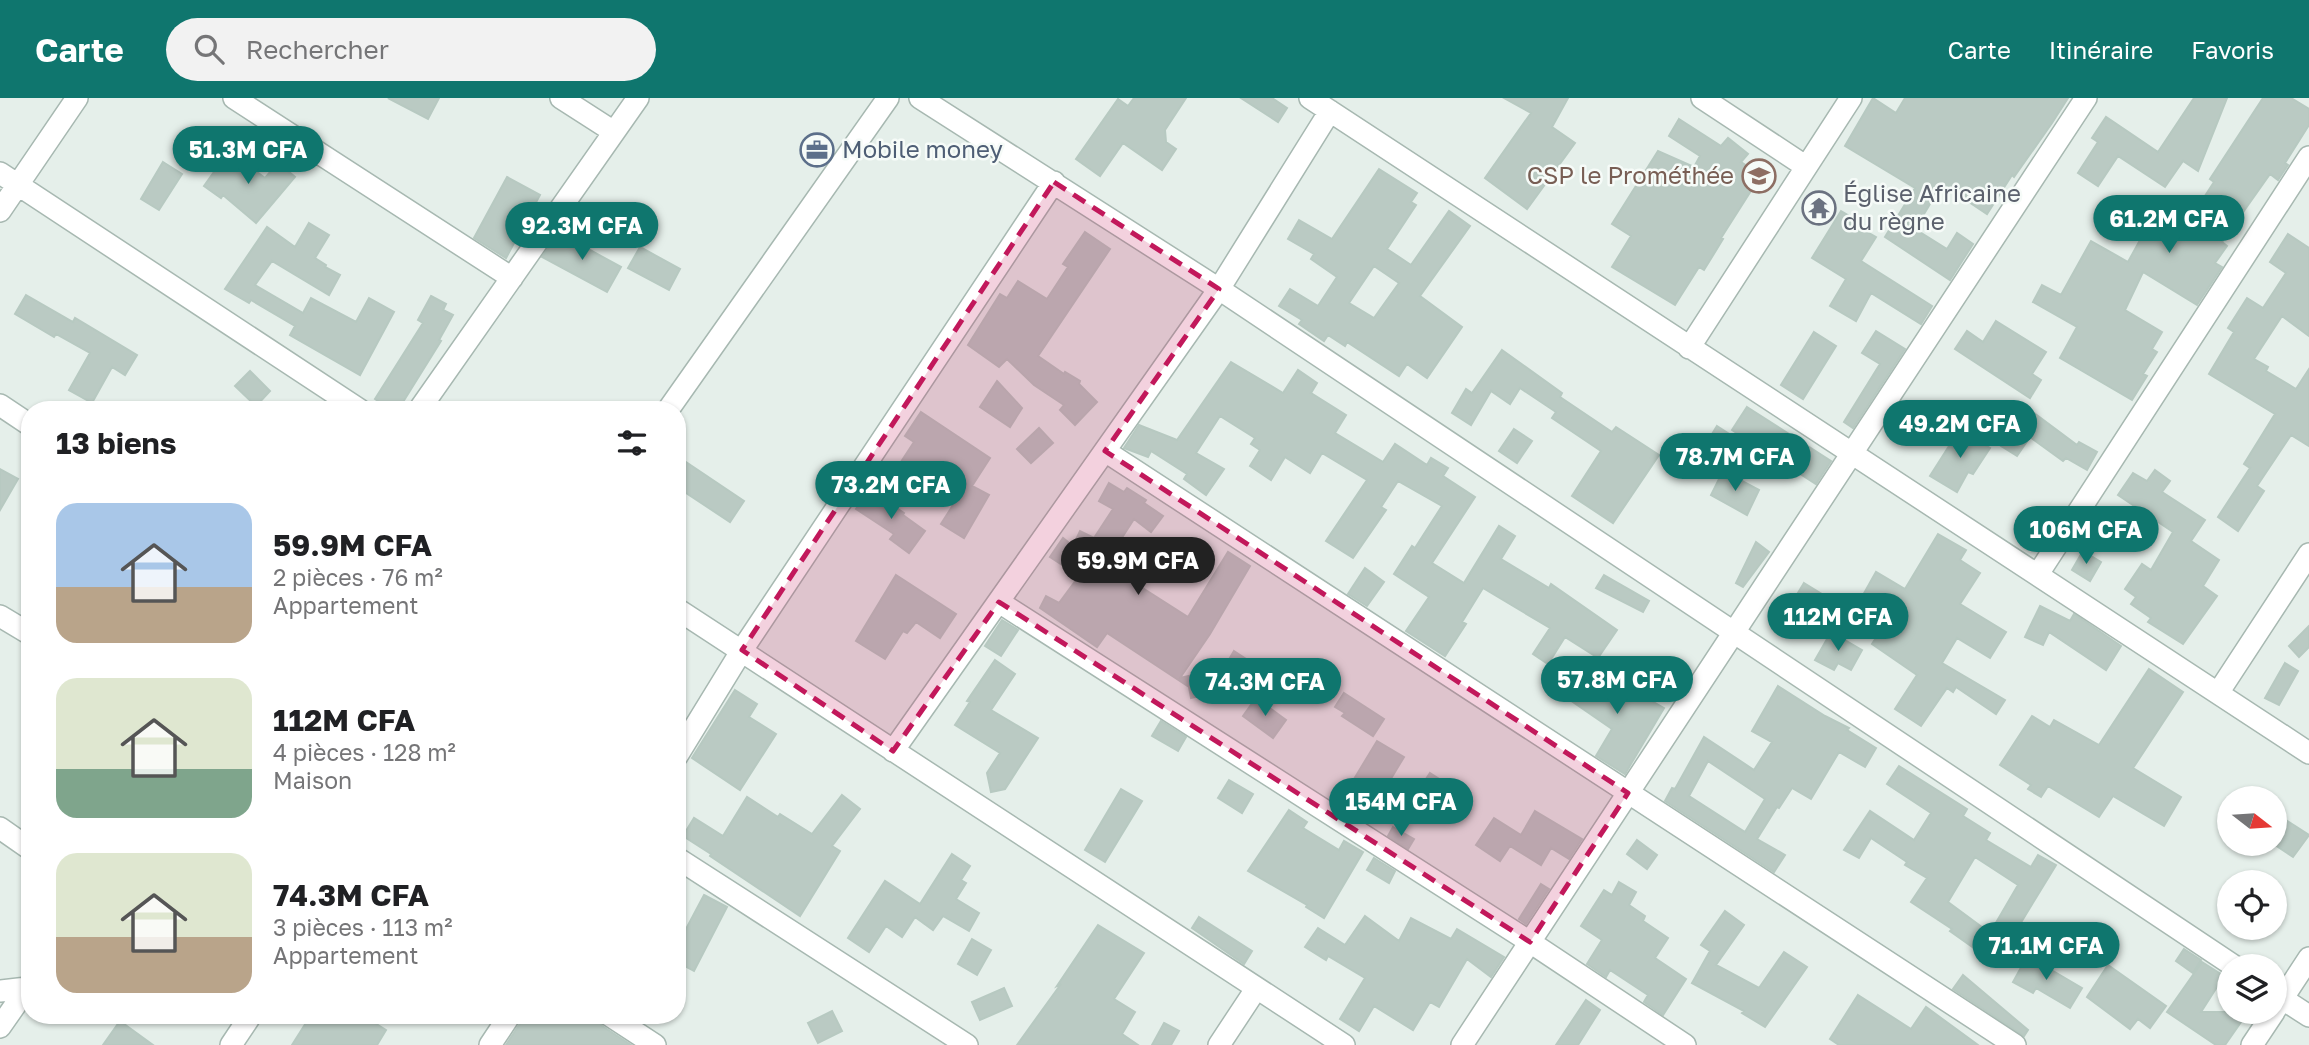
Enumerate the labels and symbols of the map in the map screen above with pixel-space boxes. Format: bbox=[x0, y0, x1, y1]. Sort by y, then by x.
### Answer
pin: 51.3M CFA bbox=[168, 126, 328, 186]
office icon: Mobile money bbox=[798, 131, 836, 169]
place label: Mobile money bbox=[842, 134, 1003, 163]
school or university icon: CSP le Prométhée bbox=[1740, 157, 1778, 195]
place label: CSP le Prométhée bbox=[1527, 160, 1734, 189]
place label: Église Africaine du règne bbox=[1843, 178, 2021, 235]
temple icon: Église Africaine du règne bbox=[1800, 189, 1838, 227]
pin: 61.2M CFA bbox=[2089, 195, 2249, 255]
pin: 92.3M CFA bbox=[502, 202, 662, 262]
pin: 49.2M CFA bbox=[1880, 400, 2040, 460]
pin: 78.7M CFA bbox=[1655, 434, 1815, 493]
pin: 73.2M CFA bbox=[811, 462, 971, 521]
pin: 106M CFA bbox=[2014, 506, 2158, 566]
pin: 59.9M CFA bbox=[1058, 538, 1218, 597]
pin: 112M CFA bbox=[1766, 594, 1910, 653]
pin: 57.8M CFA bbox=[1537, 656, 1697, 716]
pin: 74.3M CFA bbox=[1185, 658, 1345, 718]
pin: 154M CFA bbox=[1329, 778, 1473, 838]
north arrow bbox=[2217, 786, 2287, 856]
pin: 71.1M CFA bbox=[1966, 922, 2126, 982]

